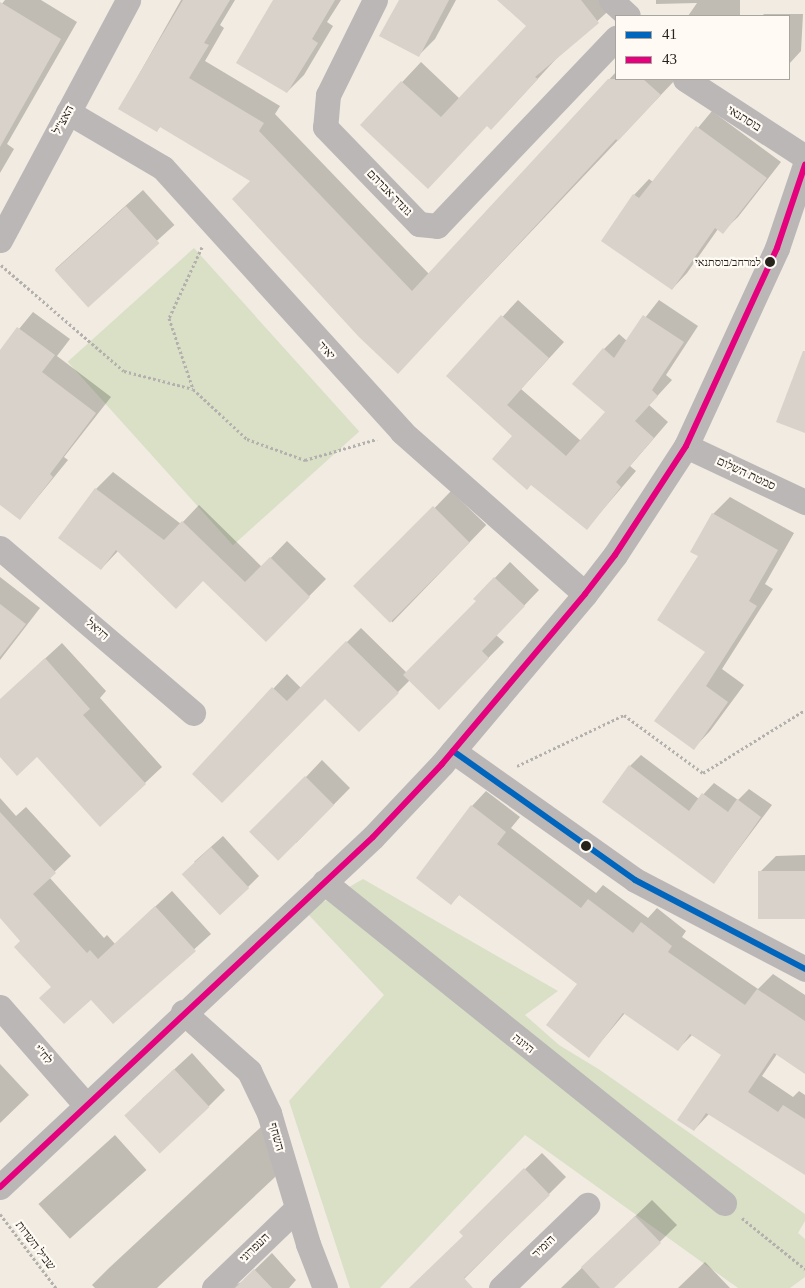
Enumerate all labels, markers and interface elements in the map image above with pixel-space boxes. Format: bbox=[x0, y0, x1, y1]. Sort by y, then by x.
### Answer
legend bbox=[615, 15, 790, 80]
text: 41 bbox=[662, 26, 677, 42]
text: 43 bbox=[662, 51, 677, 67]
street label: האצ"ל bbox=[50, 103, 78, 137]
street label: בוסתנאי bbox=[724, 103, 764, 135]
street label: גונדר אברהם bbox=[363, 167, 415, 219]
place label: למרחב/בוסתנאי bbox=[695, 255, 761, 269]
marker: למרחב/בוסתנאי bbox=[765, 257, 775, 267]
street label: יאיר bbox=[314, 339, 338, 363]
street label: סמטת השלום bbox=[714, 454, 778, 494]
street label: רזיאל bbox=[83, 616, 111, 644]
unlabelled marker bbox=[581, 841, 591, 851]
street label: היונה bbox=[509, 1031, 537, 1057]
street label: לח"י bbox=[31, 1042, 55, 1068]
street label: השחף bbox=[265, 1121, 287, 1153]
street label: שביל השדות bbox=[12, 1219, 58, 1273]
street label: העפרוני bbox=[237, 1230, 273, 1266]
street label: הזמיר bbox=[530, 1233, 558, 1261]

